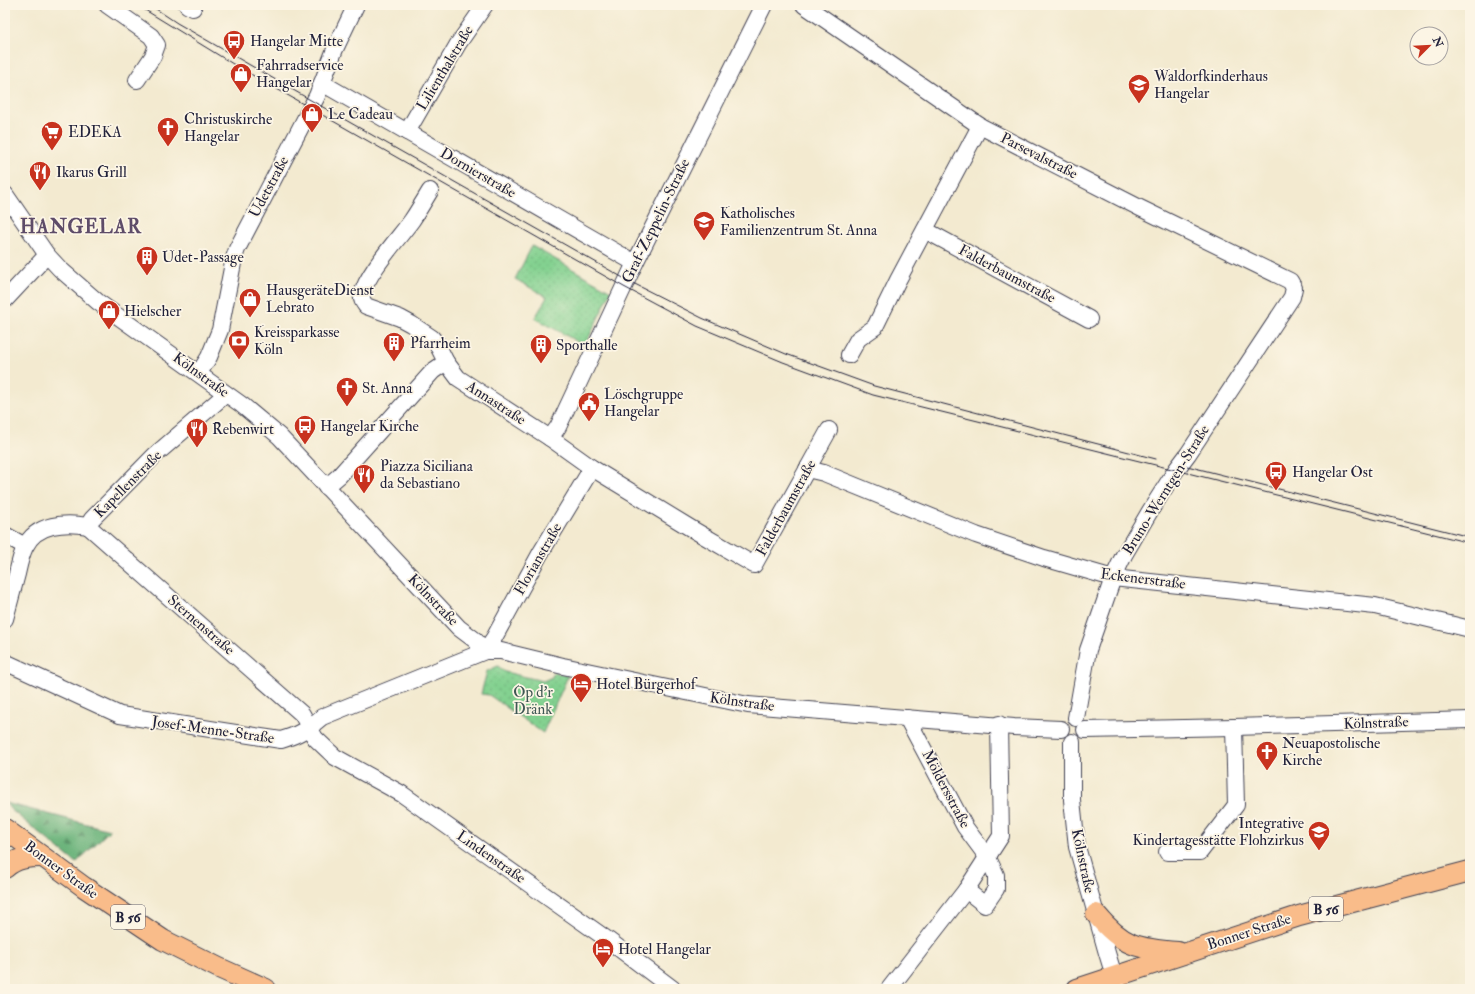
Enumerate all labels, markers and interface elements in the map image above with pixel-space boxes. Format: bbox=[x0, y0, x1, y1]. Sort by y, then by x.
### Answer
street label: Lilienthalstraße bbox=[412, 22, 478, 114]
north arrow bbox=[1409, 26, 1449, 66]
bus stop icon: Hangelar Mitte bbox=[221, 28, 247, 61]
place label: Hangelar Mitte bbox=[250, 32, 343, 51]
text: N bbox=[1429, 34, 1446, 50]
place label: Fahrradservice Hangelar bbox=[256, 56, 344, 92]
shop icon: Fahrradservice Hangelar bbox=[228, 61, 254, 94]
place label: Waldorfkinderhaus Hangelar bbox=[1153, 67, 1268, 103]
school or university icon: Waldorfkinderhaus Hangelar bbox=[1126, 72, 1152, 105]
shop icon: Le Cadeau bbox=[299, 101, 325, 134]
place label: Le Cadeau bbox=[328, 105, 393, 124]
place label: Christuskirche Hangelar bbox=[184, 110, 272, 146]
church icon: Christuskirche Hangelar bbox=[155, 115, 181, 148]
supermarket icon: EDEKA bbox=[39, 119, 65, 152]
place label: EDEKA bbox=[68, 123, 122, 142]
street label: Parsevalstraße bbox=[997, 128, 1081, 184]
street label: Dornierstraße bbox=[437, 144, 519, 202]
street label: Udetstraße bbox=[245, 153, 293, 221]
street label: Graf-Zeppelin-Straße bbox=[618, 156, 695, 287]
restaurant icon: Ikarus Grill bbox=[27, 159, 53, 192]
place label: Ikarus Grill bbox=[56, 163, 127, 182]
place label: Katholisches Familienzentrum St. Anna bbox=[720, 204, 878, 240]
school or university icon: Katholisches Familienzentrum St. Anna bbox=[691, 209, 717, 242]
district label: HANGELAR bbox=[20, 215, 142, 239]
street label: Falderbaumstraße bbox=[955, 240, 1059, 308]
building icon: Udet-Passage bbox=[134, 244, 160, 277]
place label: Udet-Passage bbox=[162, 248, 244, 267]
place label: HausgeräteDienst Lebrato bbox=[266, 281, 374, 317]
shop icon: HausgeräteDienst Lebrato bbox=[237, 286, 263, 319]
shop icon: Hielscher bbox=[96, 298, 122, 331]
place label: Hielscher bbox=[124, 302, 182, 321]
place label: Kreissparkasse Köln bbox=[254, 323, 340, 359]
bank icon: Kreissparkasse Köln bbox=[226, 328, 252, 361]
building icon: Pfarrheim bbox=[381, 330, 407, 363]
building icon: Sporthalle bbox=[528, 332, 554, 365]
place label: Pfarrheim bbox=[410, 334, 471, 353]
place label: Sporthalle bbox=[556, 336, 618, 356]
street label: Kölnstraße bbox=[169, 348, 233, 402]
church icon: St. Anna bbox=[334, 375, 360, 408]
street label: Annastraße bbox=[462, 376, 529, 429]
place label: St. Anna bbox=[362, 379, 413, 398]
place label: Löschgruppe Hangelar bbox=[604, 385, 683, 421]
public building icon: Löschgruppe Hangelar bbox=[576, 390, 602, 423]
bus stop icon: Hangelar Kirche bbox=[292, 413, 318, 446]
restaurant icon: Rebenwirt bbox=[184, 416, 210, 449]
place label: Hangelar Kirche bbox=[320, 417, 419, 436]
place label: Rebenwirt bbox=[212, 420, 274, 439]
street label: Bruno-Werntgen-Straße bbox=[1118, 421, 1214, 559]
street label: Kapellenstraße bbox=[90, 446, 167, 523]
street label: Falderbaumstraße bbox=[752, 456, 820, 560]
place label: Piazza Siciliana da Sebastiano bbox=[380, 457, 474, 493]
bus stop icon: Hangelar Ost bbox=[1263, 459, 1289, 492]
restaurant icon: Piazza Siciliana da Sebastiano bbox=[351, 462, 377, 495]
place label: Hangelar Ost bbox=[1292, 463, 1373, 482]
street label: Florianstraße bbox=[510, 520, 566, 598]
street label: Eckenerstraße bbox=[1099, 564, 1187, 594]
street label: Kölnstraße bbox=[404, 570, 462, 630]
street label: Sternenstraße bbox=[163, 591, 239, 659]
hotel icon: Hotel Bürgerhof bbox=[568, 671, 594, 704]
place label: Hotel Bürgerhof bbox=[596, 675, 698, 694]
park label: Op d'r Dränk bbox=[513, 683, 553, 719]
street label: Kölnstraße bbox=[708, 688, 776, 716]
street label: Josef-Menne-Straße bbox=[149, 712, 276, 749]
street label: Kölnstraße bbox=[1343, 712, 1409, 734]
place label: Neuapostolische Kirche bbox=[1282, 734, 1380, 770]
church icon: Neuapostolische Kirche bbox=[1254, 739, 1280, 772]
street label: Möldersstraße bbox=[918, 747, 974, 831]
place label: Integrative Kindertagesstätte Flohzirkus bbox=[1132, 814, 1304, 850]
school or university icon: Integrative Kindertagesstätte Flohzirkus bbox=[1306, 819, 1332, 852]
street label: Lindenstraße bbox=[453, 826, 529, 888]
street label: Kölnstraße bbox=[1067, 827, 1099, 895]
street label: Bonner Straße bbox=[20, 837, 102, 903]
road number: B 56 bbox=[1309, 897, 1343, 921]
road number: B 56 bbox=[111, 905, 145, 929]
street label: Bonner Straße bbox=[1205, 910, 1293, 954]
hotel icon: Hotel Hangelar bbox=[590, 936, 616, 969]
place label: Hotel Hangelar bbox=[618, 940, 711, 959]

